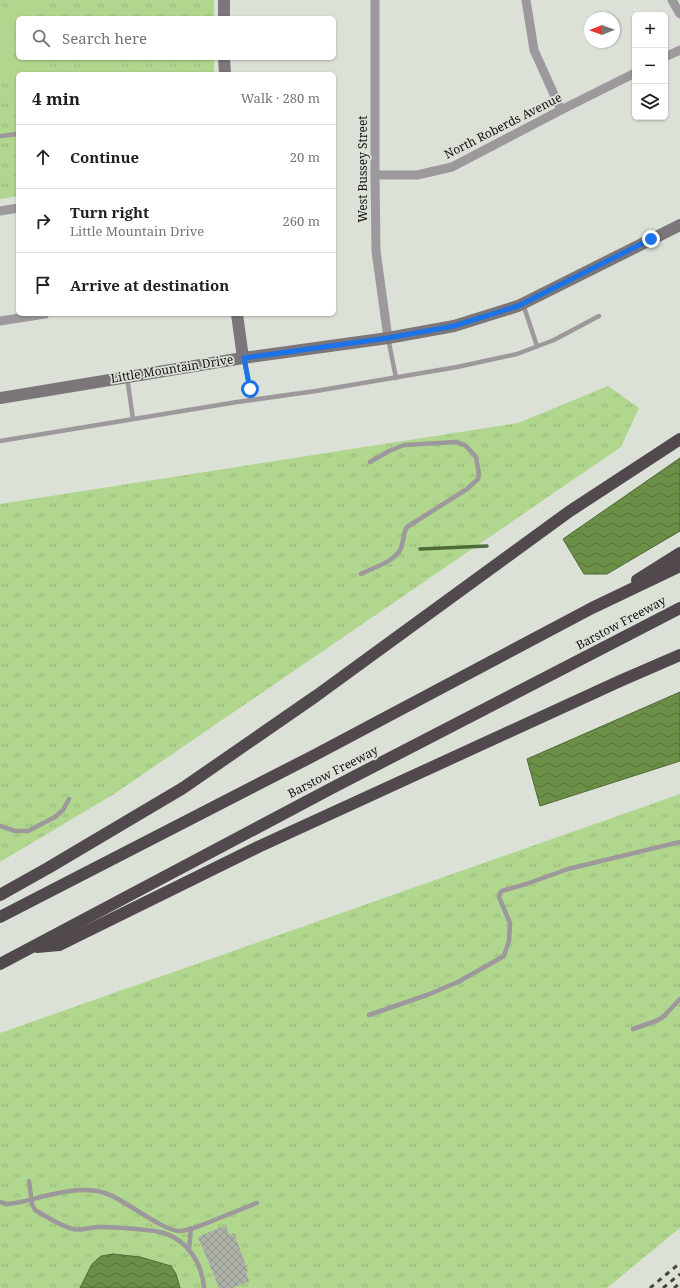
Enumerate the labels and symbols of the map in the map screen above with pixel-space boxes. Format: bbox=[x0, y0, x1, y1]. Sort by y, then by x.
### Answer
north arrow bbox=[584, 12, 620, 48]
street label: North Roberds Avenue bbox=[441, 89, 564, 163]
street label: West Bussey Street bbox=[354, 115, 371, 223]
route end bbox=[642, 230, 660, 248]
street label: Little Mountain Drive bbox=[109, 350, 234, 387]
route start bbox=[241, 380, 259, 398]
street label: Barstow Freeway bbox=[573, 592, 669, 653]
street label: Barstow Freeway bbox=[285, 741, 381, 802]

